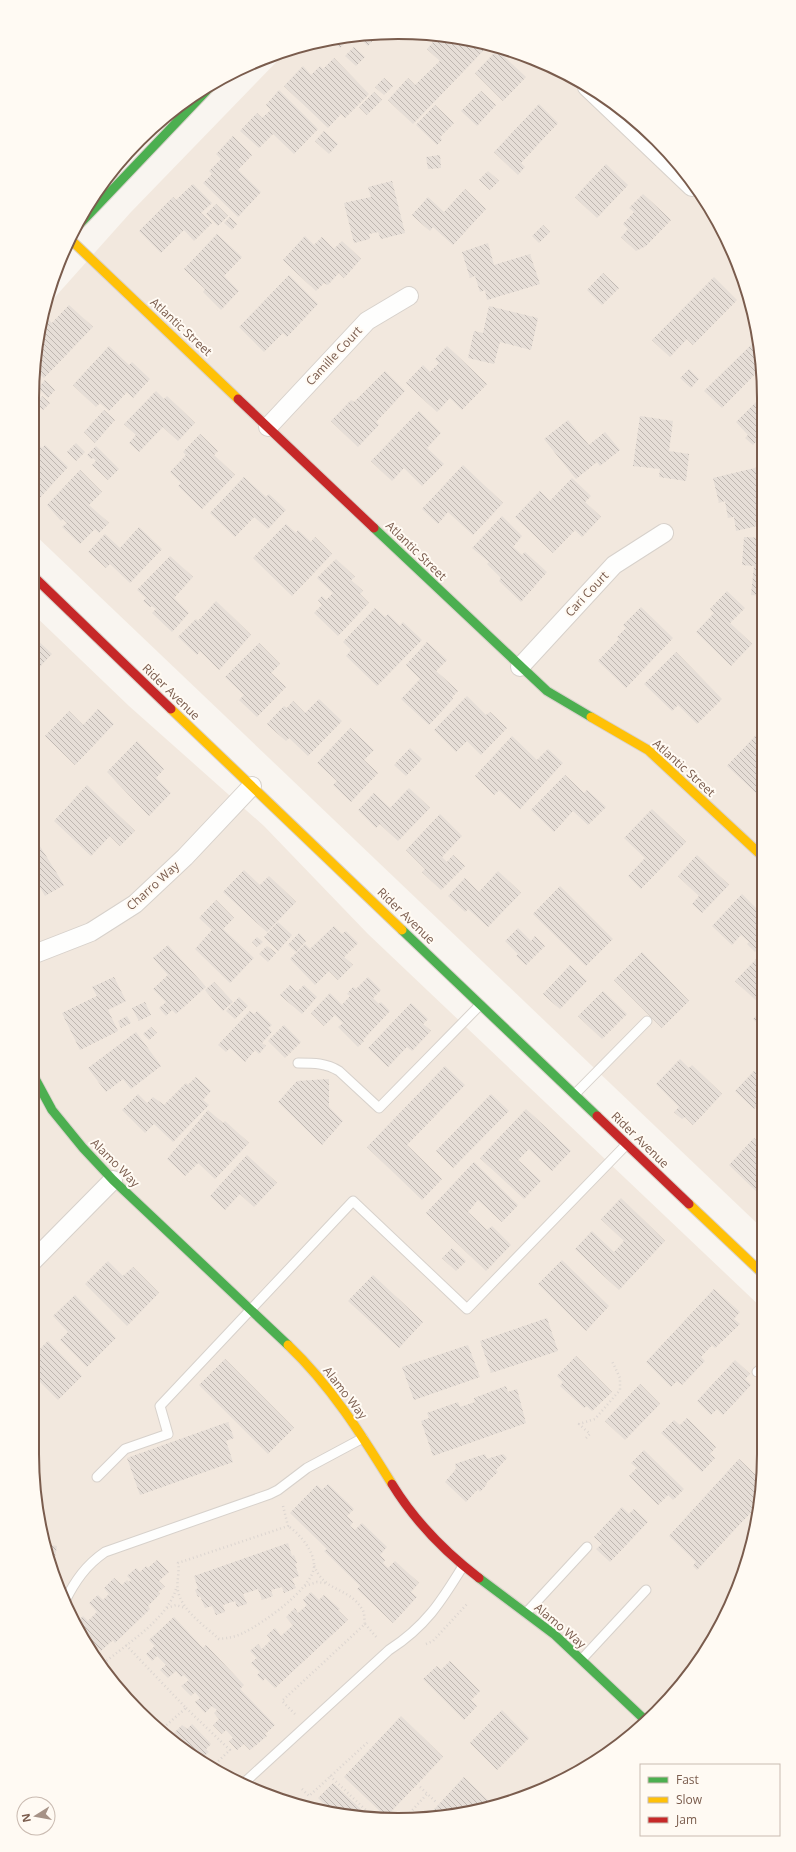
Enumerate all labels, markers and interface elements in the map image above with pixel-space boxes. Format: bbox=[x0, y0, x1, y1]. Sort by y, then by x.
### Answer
street label: Atlantic Street bbox=[147, 294, 216, 360]
street label: Camille Court bbox=[302, 322, 366, 389]
street label: Atlantic Street bbox=[382, 517, 451, 584]
street label: Cari Court bbox=[561, 567, 612, 620]
street label: Rider Avenue bbox=[139, 660, 204, 724]
street label: Atlantic Street bbox=[649, 735, 719, 800]
street label: Charro Way bbox=[123, 857, 183, 914]
street label: Rider Avenue bbox=[374, 884, 439, 948]
street label: Rider Avenue bbox=[608, 1108, 673, 1172]
street label: Alamo Way bbox=[87, 1135, 144, 1191]
street label: Alamo Way bbox=[319, 1363, 372, 1423]
street label: Alamo Way bbox=[531, 1599, 590, 1653]
legend bbox=[640, 1764, 780, 1836]
text: Fast bbox=[676, 1771, 699, 1788]
text: Slow bbox=[676, 1791, 703, 1808]
north arrow bbox=[16, 1796, 56, 1836]
text: Jam bbox=[675, 1811, 697, 1828]
text: N bbox=[17, 1812, 34, 1824]

